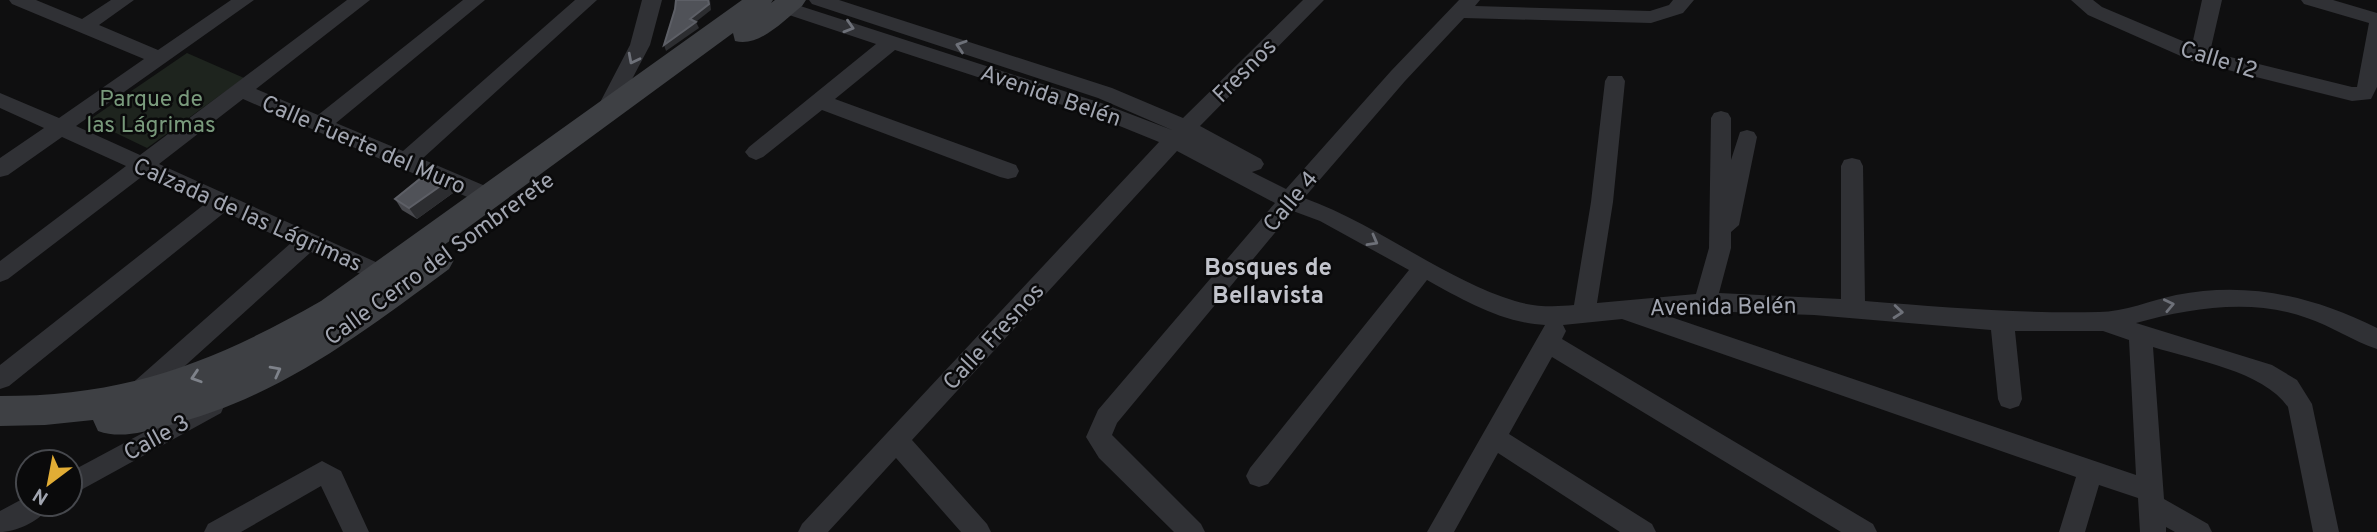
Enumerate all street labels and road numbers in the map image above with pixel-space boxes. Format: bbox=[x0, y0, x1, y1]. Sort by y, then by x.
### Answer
street label: Fresnos bbox=[1208, 34, 1284, 110]
street label: Calle 12 bbox=[2176, 36, 2261, 87]
street label: Avenida Belén bbox=[976, 60, 1124, 135]
street label: Calle Fuerte del Muro bbox=[256, 90, 470, 203]
street label: Calzada de las Lágrimas bbox=[128, 153, 366, 280]
street label: Calle 4 bbox=[1258, 166, 1326, 239]
street label: Calle Cerro del Sombrerete bbox=[320, 167, 561, 353]
street label: Calle Fresnos bbox=[938, 278, 1052, 397]
street label: Avenida Belén bbox=[1649, 293, 1797, 324]
street label: Calle 3 bbox=[119, 409, 195, 469]

